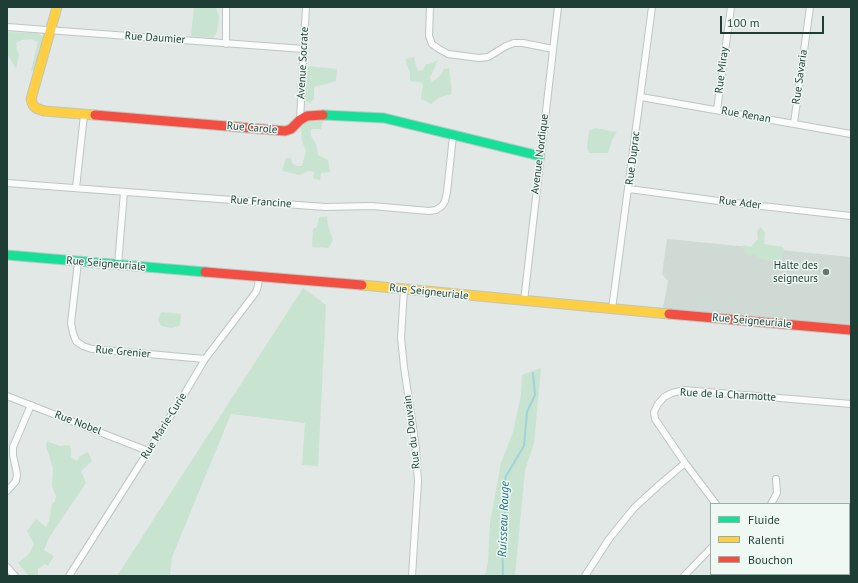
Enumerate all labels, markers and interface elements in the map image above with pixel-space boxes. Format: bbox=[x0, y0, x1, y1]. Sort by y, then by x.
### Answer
scale bar bbox=[722, 8, 826, 34]
text: 100 m bbox=[727, 15, 760, 30]
street label: Avenue Socrate bbox=[295, 27, 311, 99]
street label: Rue Daumier bbox=[124, 29, 186, 47]
street label: Rue Miray bbox=[713, 46, 731, 94]
street label: Rue Savaria bbox=[790, 49, 810, 105]
street label: Rue Renan bbox=[720, 104, 772, 126]
street label: Avenue Nordique bbox=[529, 113, 551, 195]
street label: Rue Carole bbox=[226, 119, 278, 137]
street label: Rue Duprac bbox=[623, 130, 643, 186]
street label: Rue Francine bbox=[230, 193, 292, 211]
street label: Rue Ader bbox=[718, 194, 762, 212]
street label: Rue Seigneuriale bbox=[66, 254, 146, 274]
place label: Halte des seigneurs bbox=[773, 259, 818, 285]
marker: Halte des seigneurs bbox=[821, 267, 831, 277]
street label: Rue Seigneuriale bbox=[389, 281, 469, 303]
street label: Rue Seigneuriale bbox=[712, 311, 792, 331]
street label: Rue Grenier bbox=[95, 343, 151, 361]
street label: Rue de la Charmotte bbox=[680, 386, 776, 404]
street label: Rue Marie-Curie bbox=[138, 390, 190, 462]
street label: Rue du Douvain bbox=[401, 394, 423, 470]
street label: Rue Nobel bbox=[53, 408, 103, 438]
water label: Ruisseau Rouge bbox=[495, 481, 513, 557]
legend bbox=[710, 503, 850, 575]
text: Fluide bbox=[748, 512, 780, 527]
text: Ralenti bbox=[748, 532, 784, 547]
text: Bouchon bbox=[748, 552, 793, 567]

